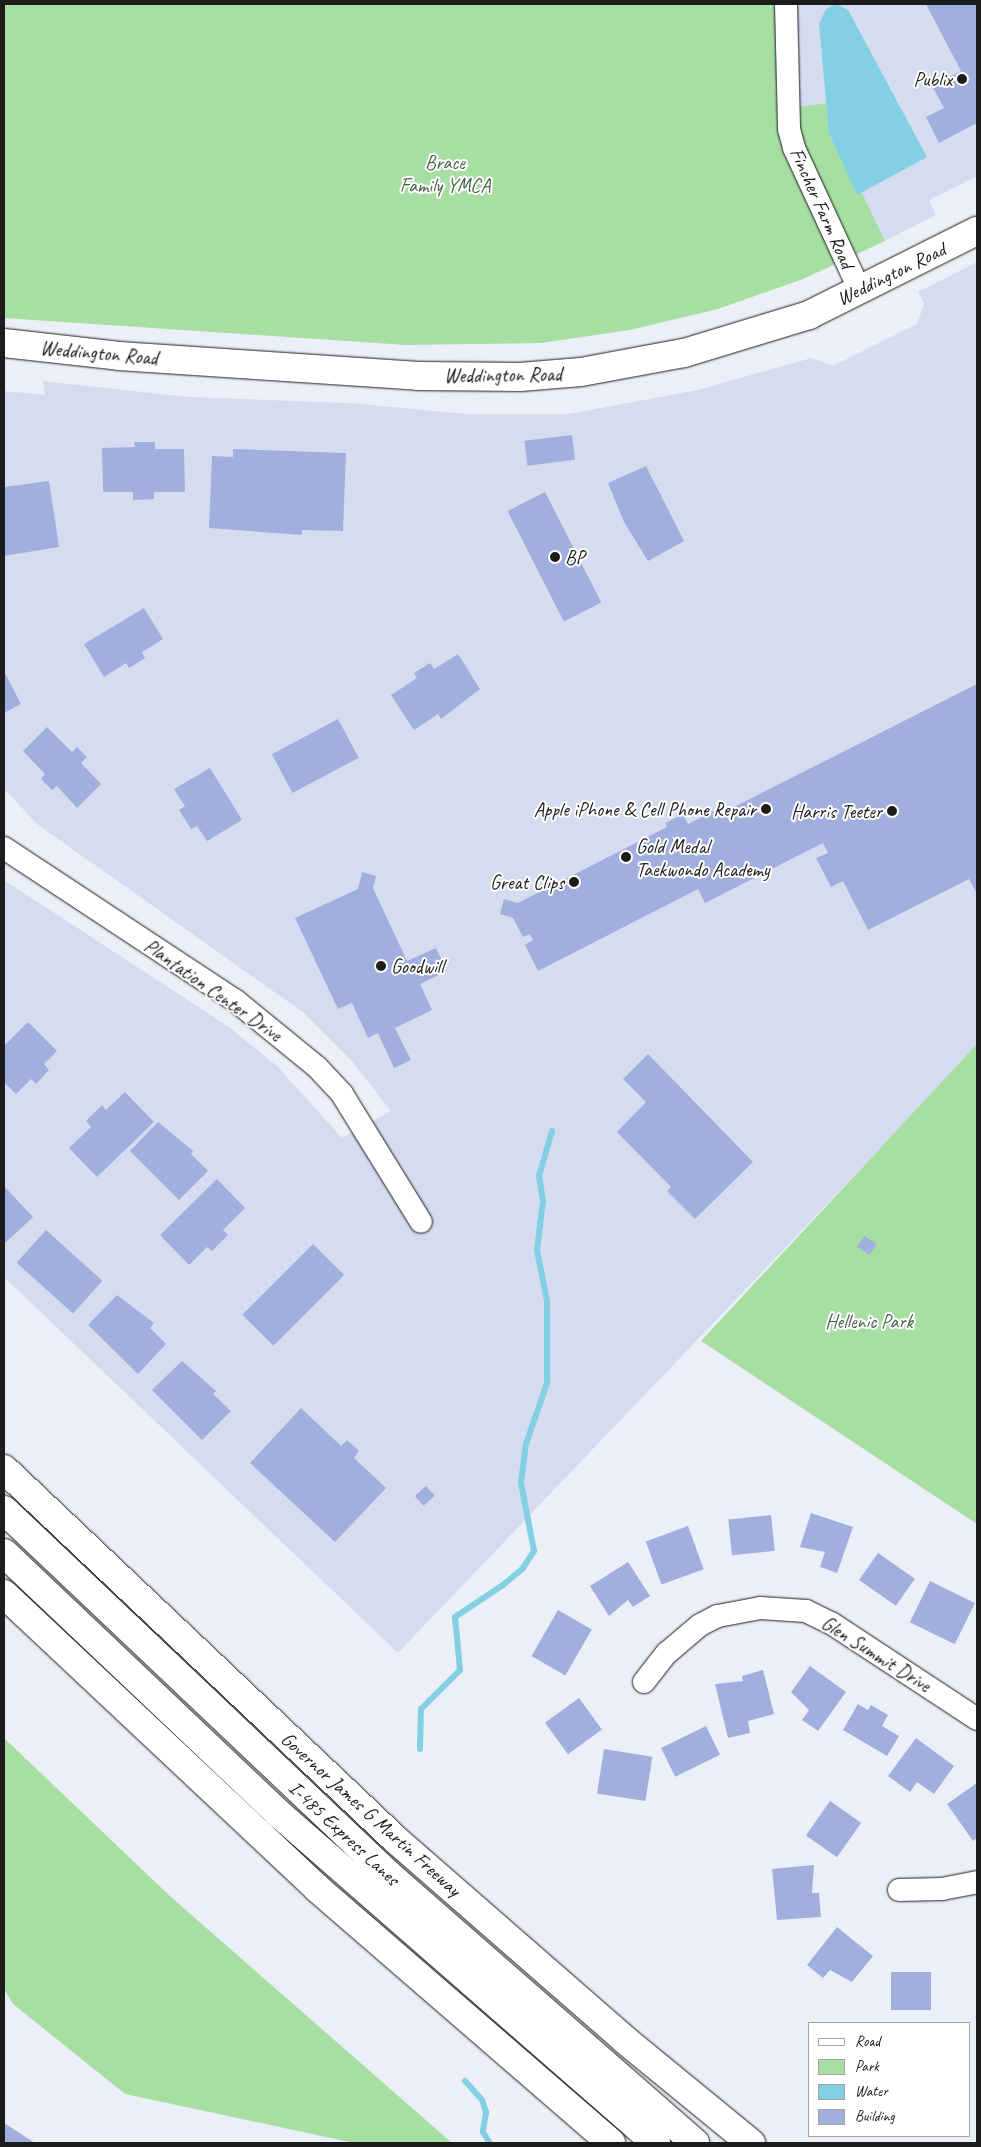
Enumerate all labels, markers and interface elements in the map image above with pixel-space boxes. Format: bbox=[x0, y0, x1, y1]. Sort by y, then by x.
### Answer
place label: Publix bbox=[913, 67, 952, 91]
marker: Publix bbox=[956, 73, 968, 85]
street label: Fincher Farm Road bbox=[784, 143, 860, 273]
park label: Brace Family YMCA bbox=[400, 151, 490, 198]
street label: Weddington Road bbox=[833, 237, 949, 311]
street label: Weddington Road bbox=[39, 336, 159, 370]
street label: Weddington Road bbox=[444, 362, 562, 388]
place label: BP bbox=[565, 545, 585, 569]
marker: BP bbox=[549, 551, 561, 563]
place label: Apple iPhone & Cell Phone Repair bbox=[533, 797, 756, 821]
place label: Harris Teeter bbox=[792, 799, 882, 823]
marker: Apple iPhone & Cell Phone Repair bbox=[760, 803, 772, 815]
marker: Harris Teeter bbox=[886, 805, 898, 817]
place label: Gold Medal Taekwondo Academy bbox=[636, 834, 770, 881]
marker: Gold Medal Taekwondo Academy bbox=[620, 851, 632, 863]
place label: Great Clips bbox=[490, 870, 564, 894]
marker: Great Clips bbox=[568, 876, 580, 888]
street label: Plantation Center Drive bbox=[140, 934, 286, 1046]
place label: Goodwill bbox=[391, 954, 444, 978]
marker: Goodwill bbox=[375, 960, 387, 972]
park label: Hellenic Park bbox=[825, 1309, 913, 1333]
street label: Glen Summit Drive bbox=[817, 1611, 935, 1697]
street label: Governor James G Martin Freeway bbox=[276, 1727, 466, 1901]
street label: I-485 Express Lanes bbox=[283, 1775, 405, 1891]
legend bbox=[808, 2022, 971, 2137]
text: Road bbox=[855, 2032, 880, 2051]
text: Park bbox=[855, 2057, 879, 2076]
text: Water bbox=[855, 2082, 888, 2101]
text: Building bbox=[855, 2107, 894, 2126]

